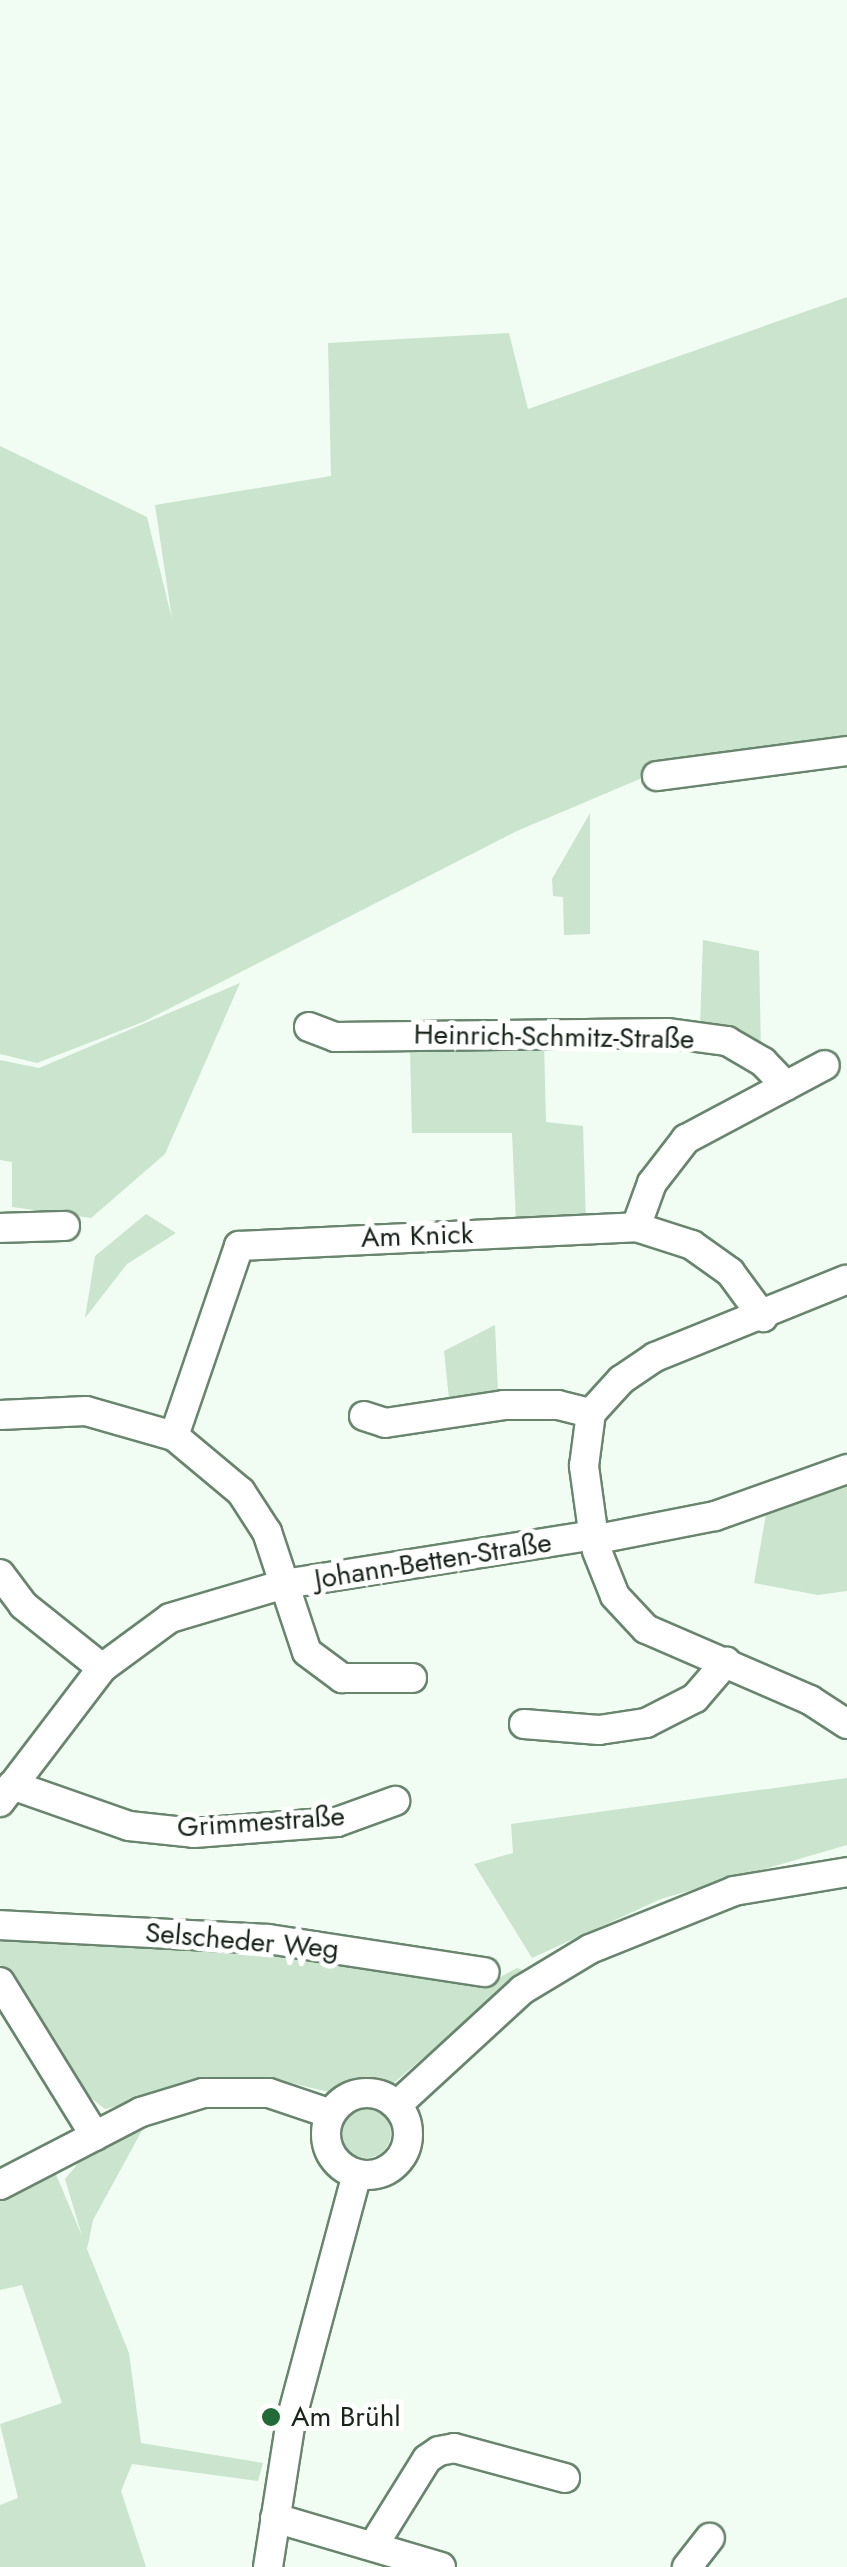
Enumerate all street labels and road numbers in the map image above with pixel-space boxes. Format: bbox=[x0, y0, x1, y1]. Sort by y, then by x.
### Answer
street label: Heinrich-Schmitz-Straße bbox=[413, 1018, 695, 1056]
street label: Am Knick bbox=[360, 1217, 474, 1255]
street label: Johann-Betten-Straße bbox=[312, 1526, 554, 1596]
street label: Grimmestraße bbox=[176, 1799, 346, 1845]
street label: Selscheder Weg bbox=[144, 1916, 340, 1966]

